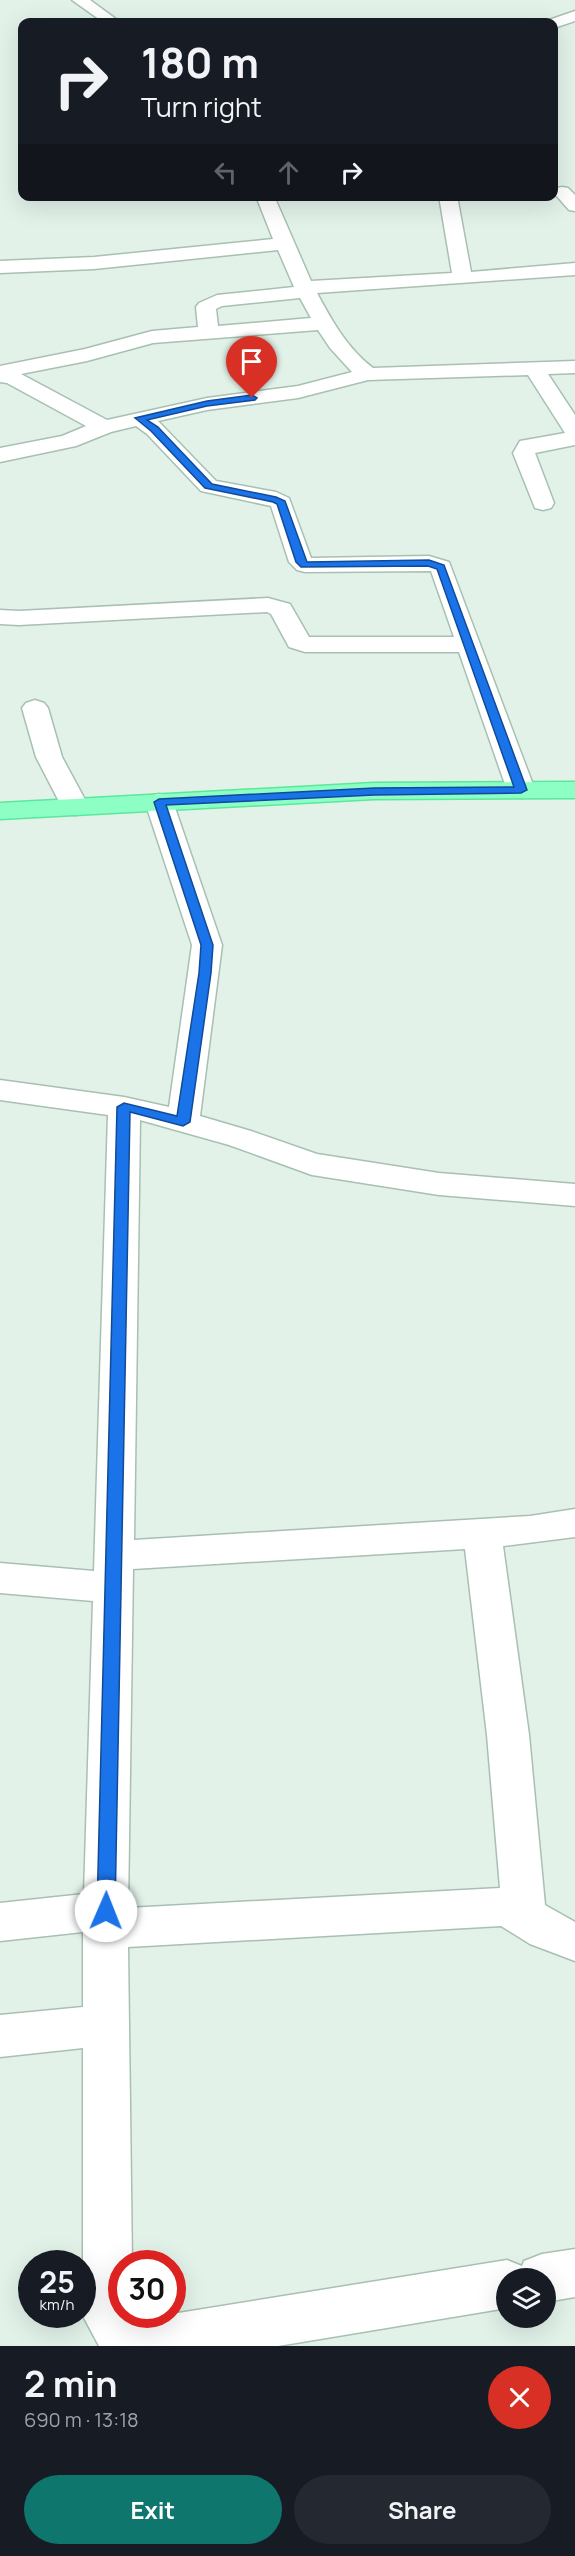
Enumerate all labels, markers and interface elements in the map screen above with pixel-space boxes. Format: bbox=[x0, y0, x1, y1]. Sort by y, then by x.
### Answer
text: 180 m bbox=[141, 33, 259, 91]
icon: right bbox=[42, 42, 120, 120]
text: Turn right bbox=[141, 88, 262, 125]
icon: left bbox=[209, 156, 242, 189]
icon: ahead bbox=[272, 156, 305, 189]
icon: right bbox=[335, 156, 368, 189]
pin bbox=[226, 336, 277, 398]
icon: arrive bbox=[235, 345, 268, 378]
position arrow bbox=[74, 1879, 138, 1943]
speed limit sign: 30 bbox=[108, 2250, 186, 2328]
text: 25 bbox=[39, 2261, 75, 2302]
map controls bbox=[496, 2268, 556, 2328]
button: layers bbox=[496, 2268, 556, 2328]
text: km/h bbox=[40, 2294, 74, 2315]
text: 2 min bbox=[24, 2359, 118, 2408]
button: close bbox=[488, 2366, 551, 2429]
text: 690 m · 13:18 bbox=[24, 2406, 139, 2433]
button: Exit bbox=[24, 2475, 282, 2544]
button: Share bbox=[294, 2475, 551, 2544]

